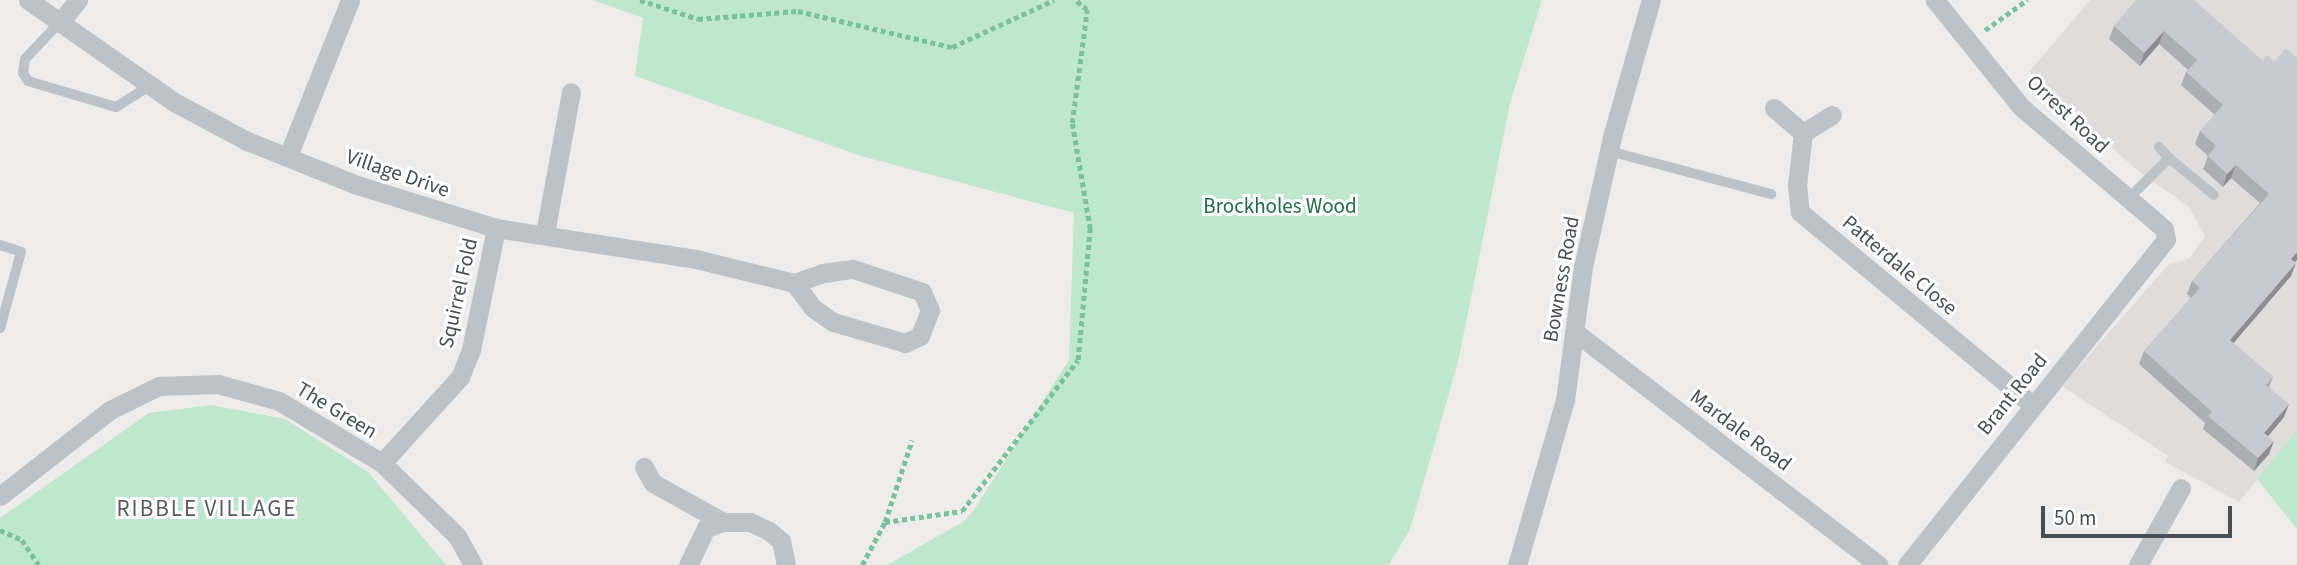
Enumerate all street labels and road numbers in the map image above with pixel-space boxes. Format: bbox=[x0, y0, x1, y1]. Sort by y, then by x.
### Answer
street label: Orrest Road bbox=[2022, 70, 2114, 158]
street label: Village Drive bbox=[343, 144, 453, 202]
street label: Patterdale Close bbox=[1837, 210, 1963, 320]
street label: Bowness Road bbox=[1538, 214, 1584, 344]
street label: Squirrel Fold bbox=[433, 235, 483, 351]
street label: Brant Road bbox=[1972, 348, 2052, 440]
street label: The Green bbox=[292, 376, 382, 444]
street label: Mardale Road bbox=[1685, 384, 1797, 476]

